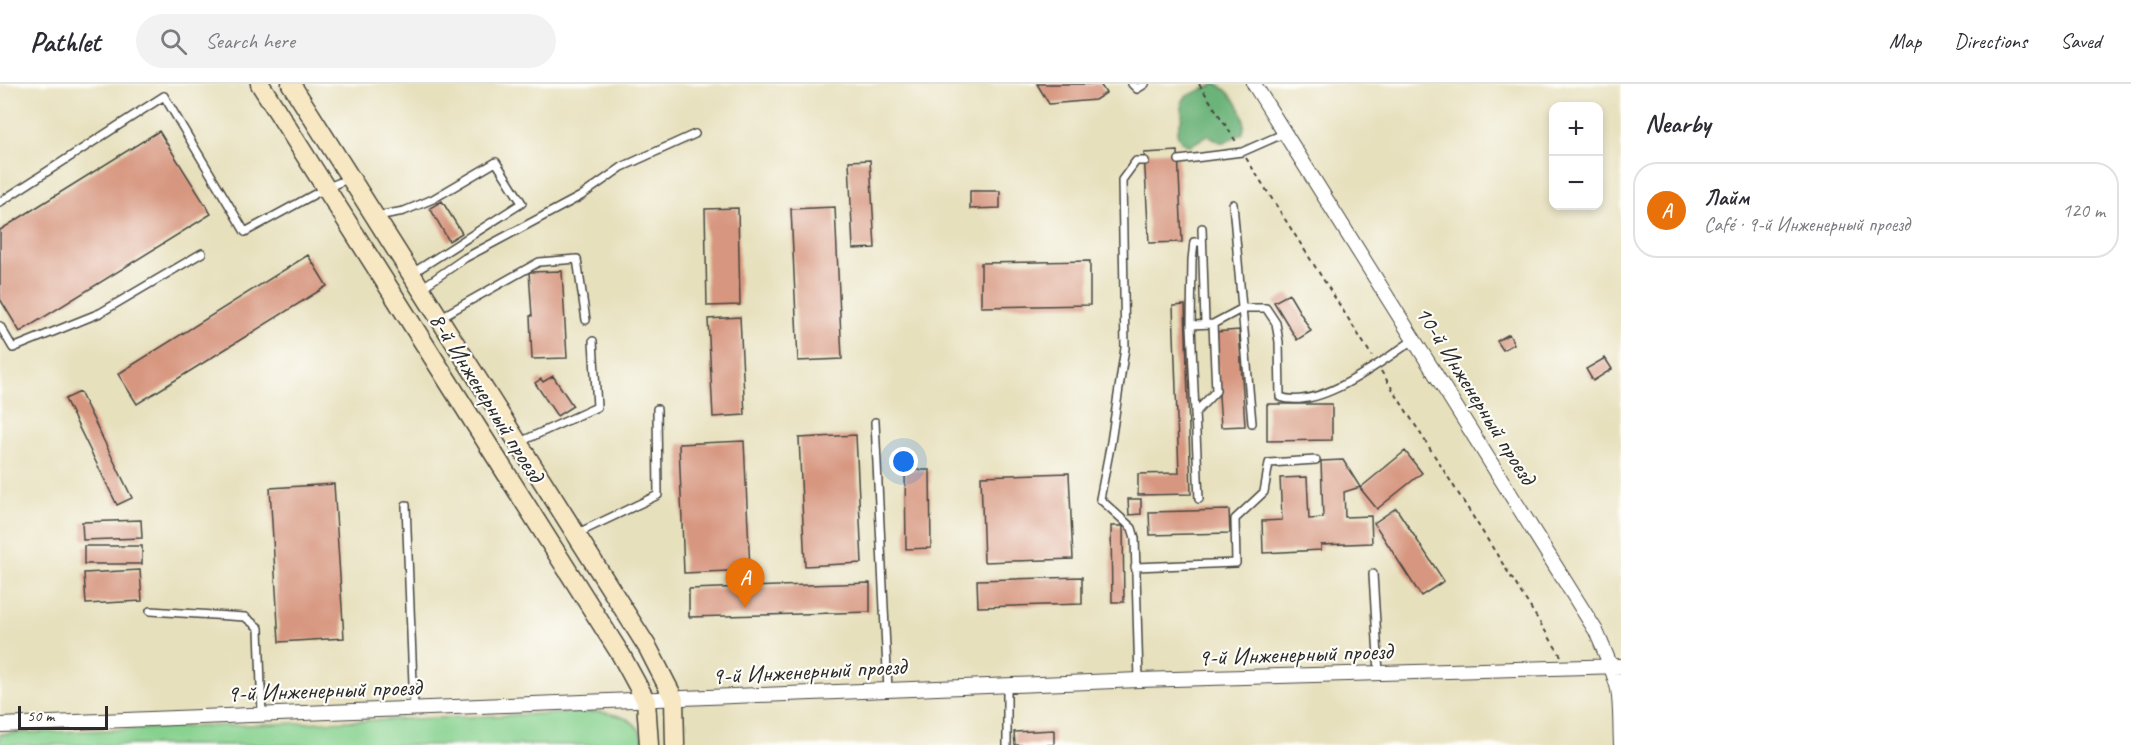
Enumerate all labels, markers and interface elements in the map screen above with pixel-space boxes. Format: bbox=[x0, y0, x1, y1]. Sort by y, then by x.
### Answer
search box bbox=[136, 14, 556, 68]
text: Pathlet bbox=[30, 24, 100, 59]
icon: search bbox=[157, 25, 190, 58]
text: Search here bbox=[205, 27, 295, 55]
text: Map bbox=[1889, 28, 1921, 54]
text: Directions bbox=[1954, 28, 2027, 54]
text: Saved bbox=[2060, 28, 2101, 54]
map controls bbox=[1549, 102, 1603, 210]
button: + bbox=[1549, 102, 1603, 156]
text: Nearby bbox=[1645, 107, 1710, 140]
button: − bbox=[1549, 156, 1603, 210]
text: Лайм bbox=[1704, 184, 1749, 212]
text: A bbox=[1661, 198, 1672, 223]
text: 120 m bbox=[2062, 198, 2105, 223]
text: Café · 9-й Инженерный проезд bbox=[1704, 212, 1910, 237]
street label: 10-й Инженерный проезд bbox=[1409, 300, 1544, 492]
street label: 8-й Инженерный проезд bbox=[423, 307, 553, 490]
your location bbox=[889, 447, 918, 476]
pin: A bbox=[726, 558, 764, 608]
street label: 9-й Инженерный проезд bbox=[1197, 636, 1395, 672]
street label: 9-й Инженерный проезд bbox=[711, 651, 909, 691]
street label: 9-й Инженерный проезд bbox=[226, 672, 424, 708]
scale bar bbox=[18, 703, 108, 730]
text: 50 m bbox=[27, 706, 54, 726]

